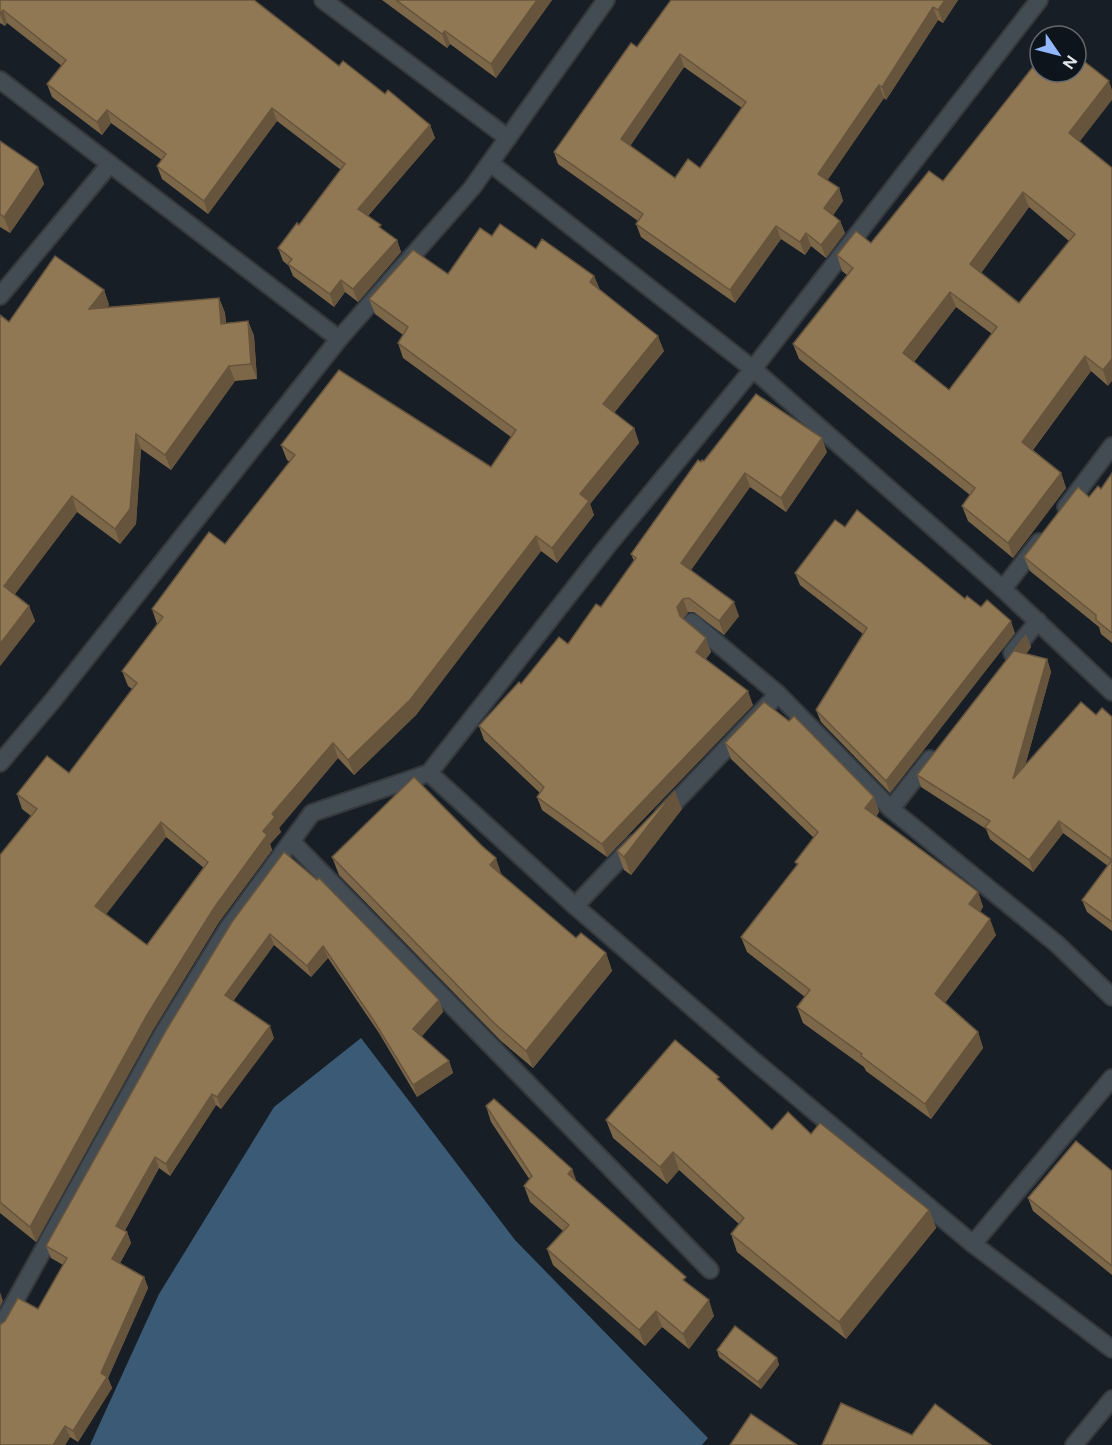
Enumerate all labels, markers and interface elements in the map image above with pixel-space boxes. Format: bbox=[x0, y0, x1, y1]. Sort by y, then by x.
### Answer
north arrow bbox=[1028, 24, 1088, 84]
text: N bbox=[1059, 52, 1081, 73]

